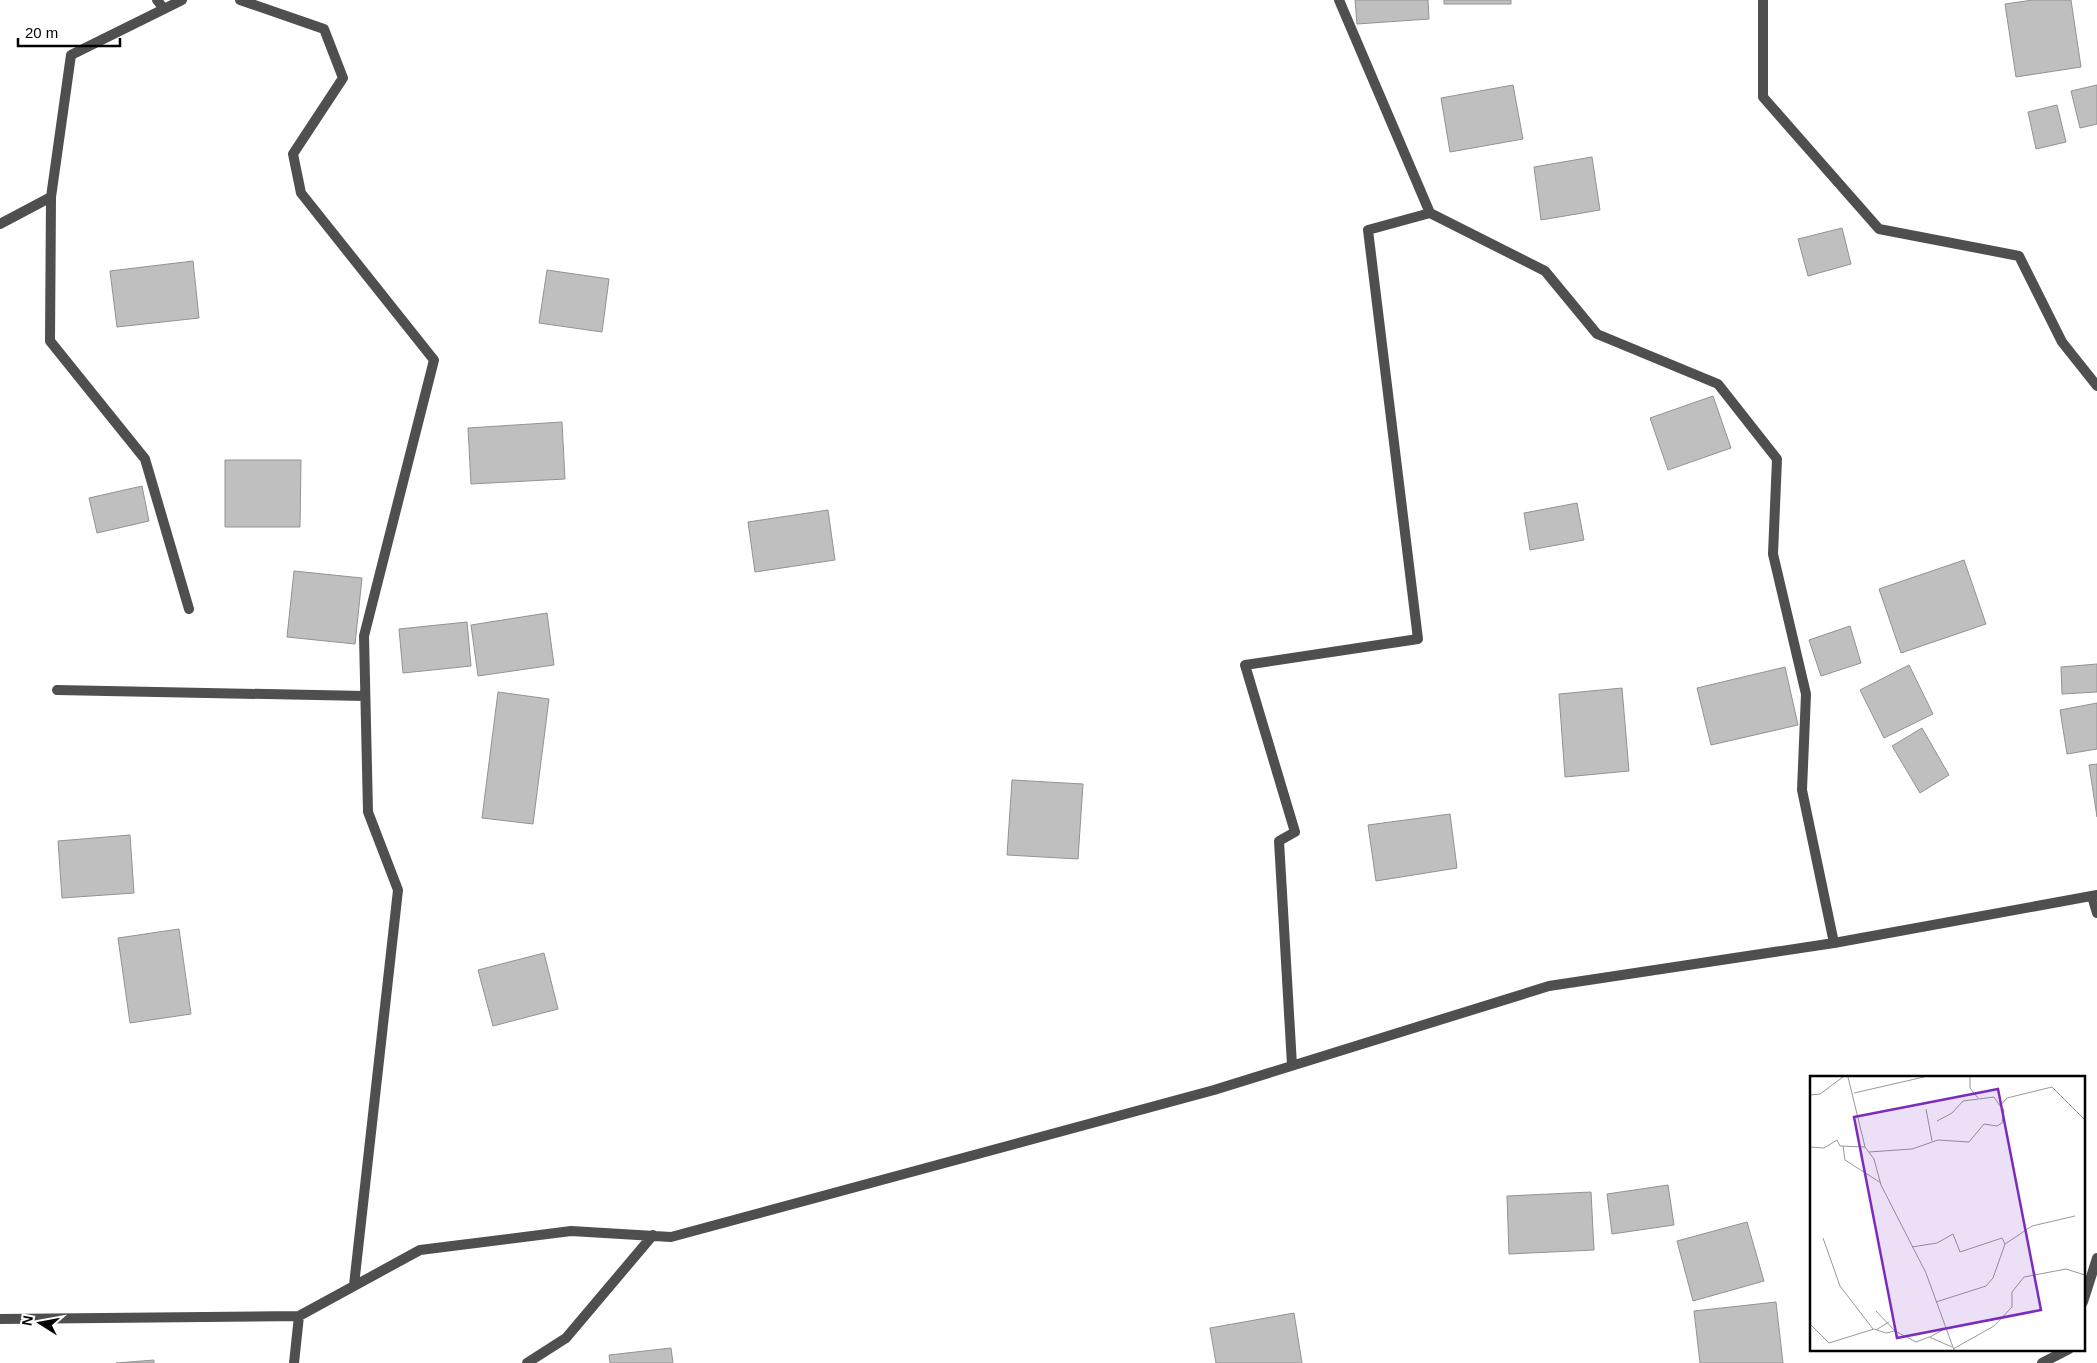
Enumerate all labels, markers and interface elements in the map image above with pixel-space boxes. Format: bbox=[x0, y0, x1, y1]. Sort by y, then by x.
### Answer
scale bar bbox=[18, 15, 120, 47]
text: 20 m bbox=[25, 24, 58, 41]
inset map bbox=[1810, 1076, 2084, 1350]
north arrow bbox=[15, 1298, 65, 1348]
text: N bbox=[18, 1314, 36, 1327]

